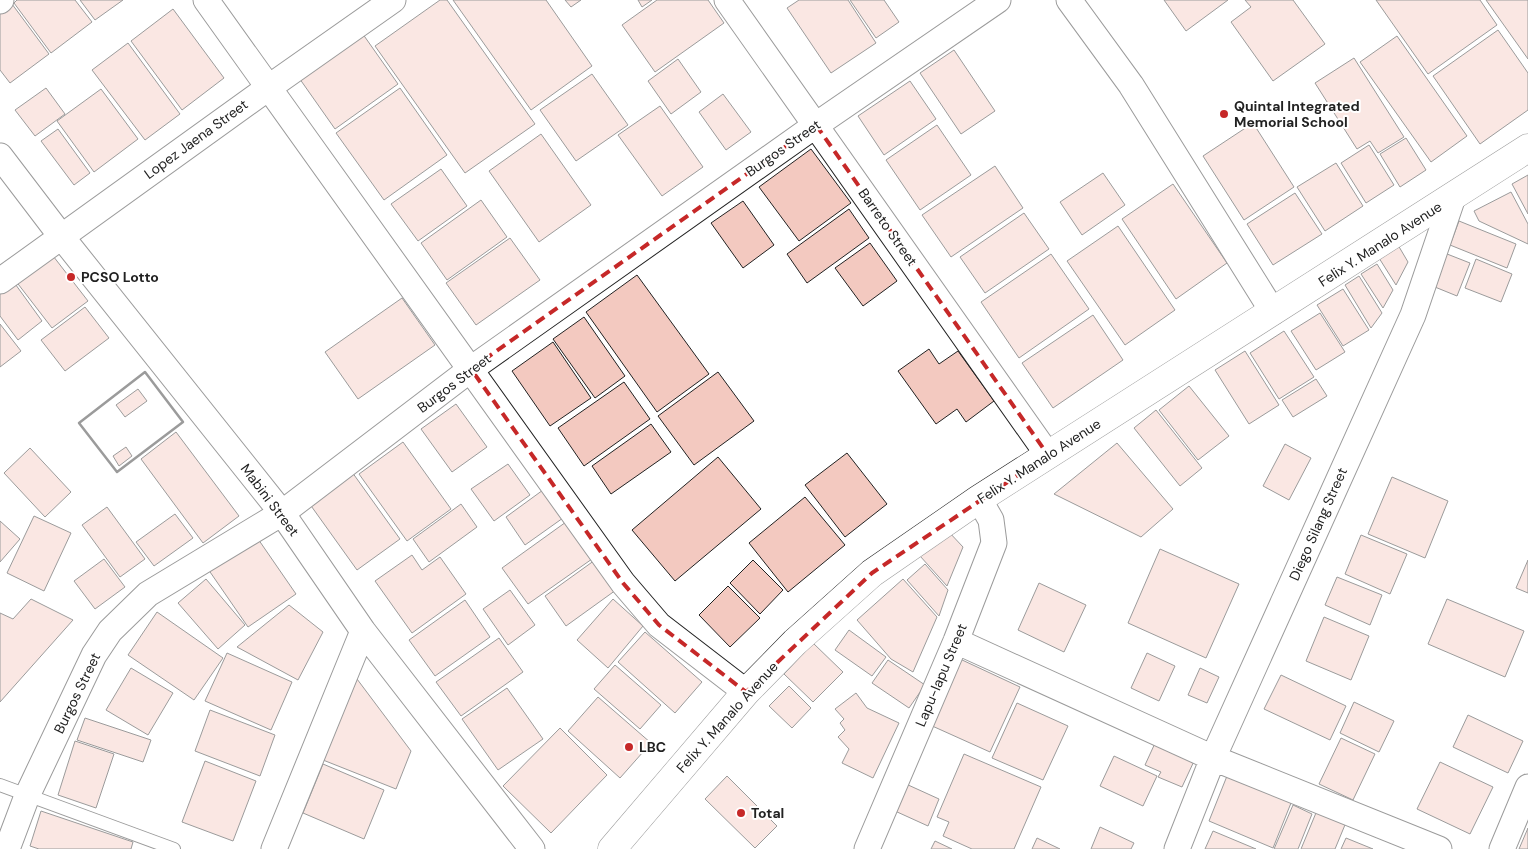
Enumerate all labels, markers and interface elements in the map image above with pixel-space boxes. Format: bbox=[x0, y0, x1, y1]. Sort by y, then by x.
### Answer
street label: Lopez Jaena Street bbox=[141, 95, 251, 183]
place label: Quintal Integrated Memorial School bbox=[1234, 97, 1360, 131]
marker: Quintal Integrated Memorial School bbox=[1218, 108, 1230, 120]
street label: Burgos Street bbox=[742, 115, 824, 181]
street label: Barreto Street bbox=[855, 185, 921, 269]
street label: Felix Y. Manalo Avenue bbox=[1315, 197, 1445, 291]
place label: PCSO Lotto bbox=[81, 268, 159, 286]
marker: PCSO Lotto bbox=[65, 271, 77, 283]
street label: Burgos Street bbox=[414, 349, 494, 417]
street label: Felix Y. Manalo Avenue bbox=[974, 414, 1104, 508]
street label: Mabini Street bbox=[237, 460, 303, 540]
street label: Diego Silang Street bbox=[1285, 465, 1351, 583]
street label: Lapu-lapu Street bbox=[911, 621, 971, 729]
street label: Burgos Street bbox=[50, 650, 104, 736]
street label: Felix Y. Manalo Avenue bbox=[672, 658, 782, 776]
place label: LBC bbox=[639, 738, 666, 756]
marker: LBC bbox=[623, 741, 635, 753]
place label: Total bbox=[751, 804, 784, 822]
marker: Total bbox=[735, 807, 747, 819]

